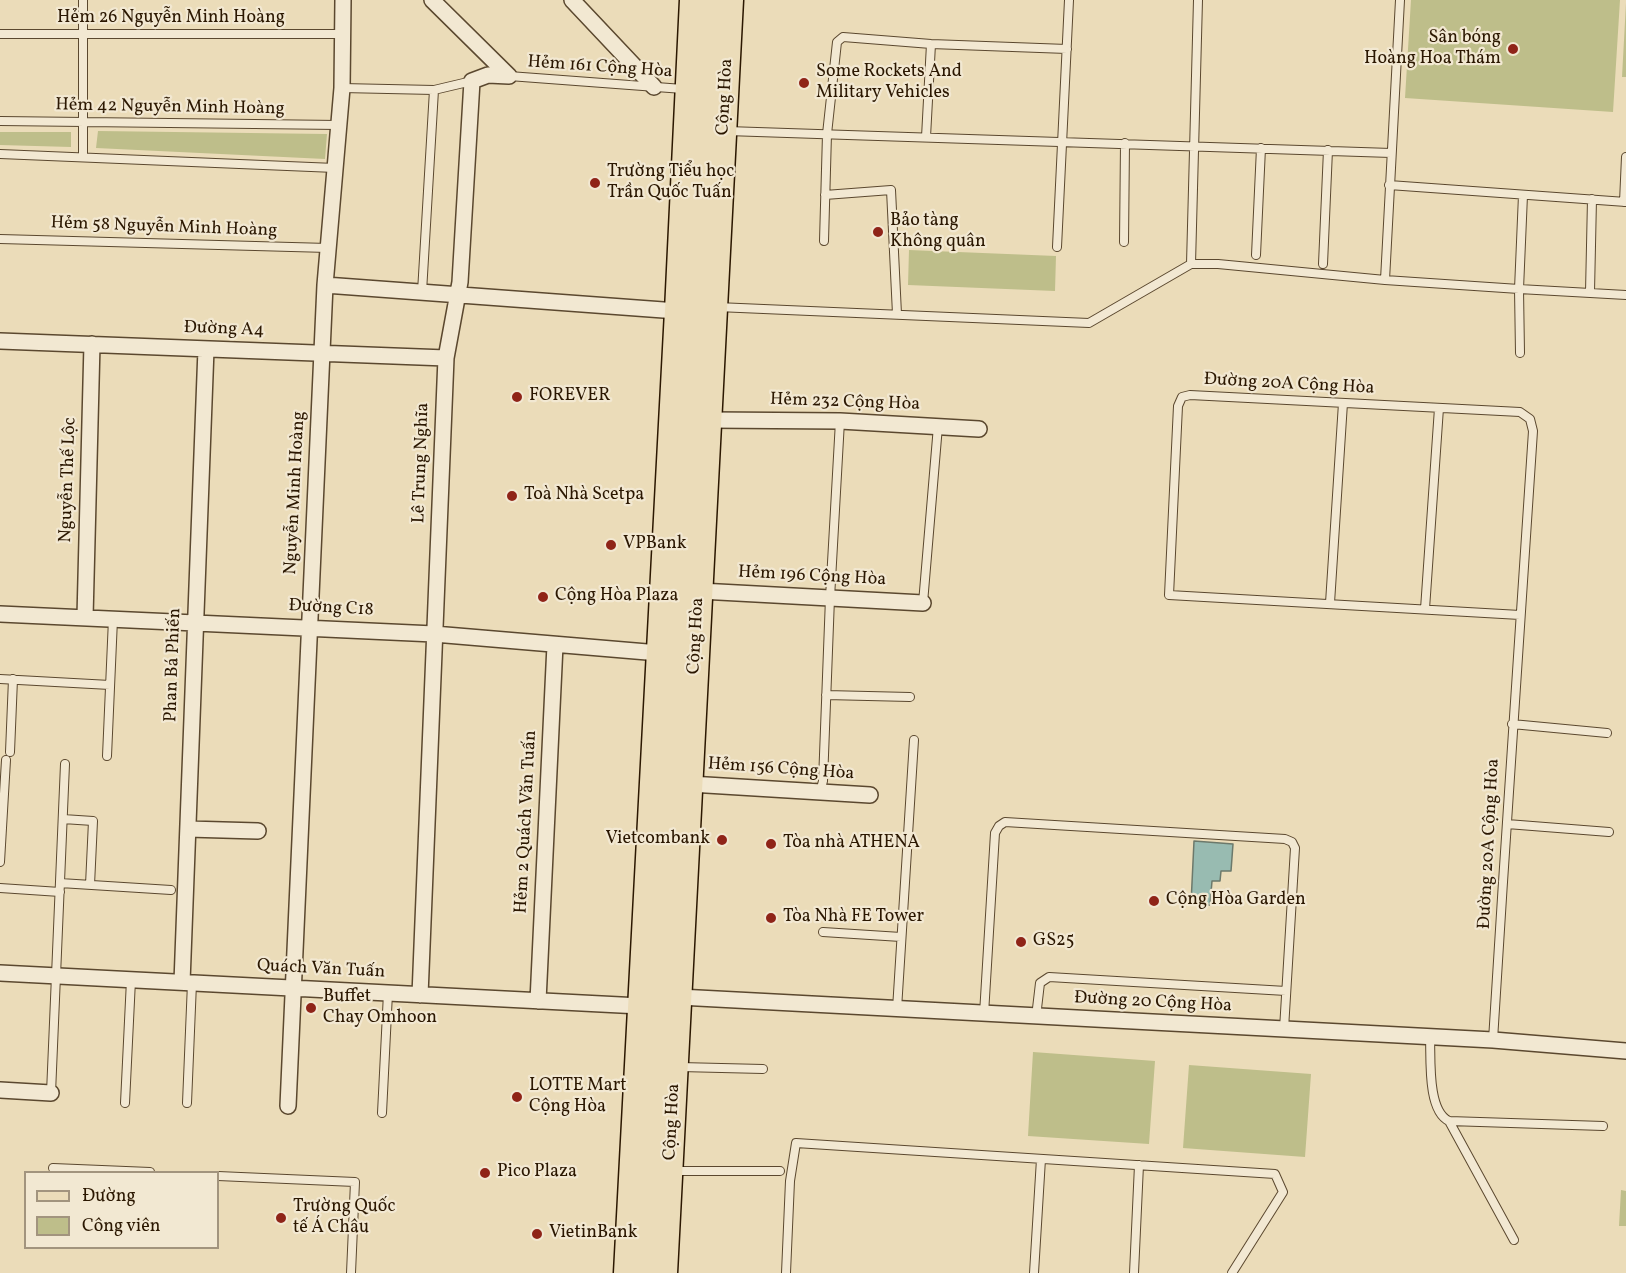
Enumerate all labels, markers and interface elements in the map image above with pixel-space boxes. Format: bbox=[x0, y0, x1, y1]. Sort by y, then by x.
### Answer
street label: Hẻm 26 Nguyễn Minh Hoàng bbox=[57, 8, 285, 30]
place label: Sân bóng Hoàng Hoa Thám bbox=[1364, 28, 1501, 70]
marker: Sân bóng Hoàng Hoa Thám bbox=[1506, 42, 1520, 56]
street label: Hẻm 161 Cộng Hòa bbox=[527, 52, 673, 84]
street label: Cộng Hòa bbox=[713, 58, 739, 136]
place label: Some Rockets And Military Vehicles bbox=[816, 62, 962, 104]
marker: Some Rockets And Military Vehicles bbox=[797, 76, 811, 90]
street label: Hẻm 42 Nguyễn Minh Hoàng bbox=[55, 95, 285, 121]
place label: Trường Tiểu học Trần Quốc Tuấn bbox=[607, 162, 734, 204]
marker: Trường Tiểu học Trần Quốc Tuấn bbox=[588, 176, 602, 190]
place label: Bảo tàng Không quân bbox=[890, 211, 986, 254]
street label: Hẻm 58 Nguyễn Minh Hoàng bbox=[50, 213, 278, 243]
marker: Bảo tàng Không quân bbox=[871, 225, 885, 239]
street label: Đường A4 bbox=[183, 318, 265, 342]
street label: Đường 20A Cộng Hòa bbox=[1203, 370, 1375, 400]
place label: FOREVER bbox=[529, 386, 611, 408]
marker: FOREVER bbox=[510, 390, 524, 404]
street label: Hẻm 232 Cộng Hòa bbox=[770, 390, 920, 416]
street label: Lê Trung Nghĩa bbox=[409, 402, 435, 524]
street label: Nguyễn Minh Hoàng bbox=[281, 411, 311, 575]
street label: Nguyễn Thế Lộc bbox=[56, 417, 82, 543]
place label: Toà Nhà Scetpa bbox=[524, 485, 644, 507]
marker: Toà Nhà Scetpa bbox=[505, 489, 519, 503]
place label: VPBank bbox=[623, 534, 687, 556]
marker: VPBank bbox=[604, 538, 618, 552]
street label: Hẻm 196 Cộng Hòa bbox=[737, 562, 887, 592]
place label: Cộng Hòa Plaza bbox=[555, 586, 678, 608]
marker: Cộng Hòa Plaza bbox=[536, 590, 550, 604]
street label: Đường C18 bbox=[288, 596, 374, 622]
street label: Cộng Hòa bbox=[684, 597, 710, 675]
street label: Phan Bá Phiến bbox=[161, 608, 187, 722]
street label: Hẻm 2 Quách Văn Tuấn bbox=[511, 730, 543, 914]
street label: Hẻm 156 Cộng Hòa bbox=[707, 754, 855, 786]
street label: Đường 20A Cộng Hòa bbox=[1475, 758, 1505, 930]
place label: Vietcombank bbox=[606, 829, 710, 851]
marker: Vietcombank bbox=[715, 833, 729, 847]
place label: Tòa nhà ATHENA bbox=[783, 833, 920, 855]
marker: Tòa nhà ATHENA bbox=[764, 837, 778, 851]
place label: Cộng Hòa Garden bbox=[1166, 890, 1306, 912]
marker: Cộng Hòa Garden bbox=[1147, 894, 1161, 908]
place label: Tòa Nhà FE Tower bbox=[783, 907, 924, 929]
marker: Tòa Nhà FE Tower bbox=[764, 911, 778, 925]
place label: GS25 bbox=[1033, 931, 1074, 953]
marker: GS25 bbox=[1014, 935, 1028, 949]
street label: Quách Văn Tuấn bbox=[256, 956, 386, 984]
place label: Buffet Chay Omhoon bbox=[323, 987, 437, 1030]
street label: Đường 20 Cộng Hòa bbox=[1073, 988, 1233, 1018]
marker: Buffet Chay Omhoon bbox=[304, 1001, 318, 1015]
place label: LOTTE Mart Cộng Hòa bbox=[529, 1076, 627, 1118]
street label: Cộng Hòa bbox=[660, 1083, 686, 1161]
marker: LOTTE Mart Cộng Hòa bbox=[510, 1090, 524, 1104]
place label: Pico Plaza bbox=[497, 1162, 577, 1184]
marker: Pico Plaza bbox=[478, 1166, 492, 1180]
legend bbox=[24, 1171, 219, 1249]
text: Đường bbox=[82, 1184, 136, 1209]
place label: Trường Quốc tế Á Châu bbox=[293, 1197, 395, 1240]
marker: Trường Quốc tế Á Châu bbox=[274, 1211, 288, 1225]
text: Công viên bbox=[82, 1214, 161, 1239]
place label: VietinBank bbox=[549, 1223, 638, 1245]
marker: VietinBank bbox=[530, 1227, 544, 1241]

